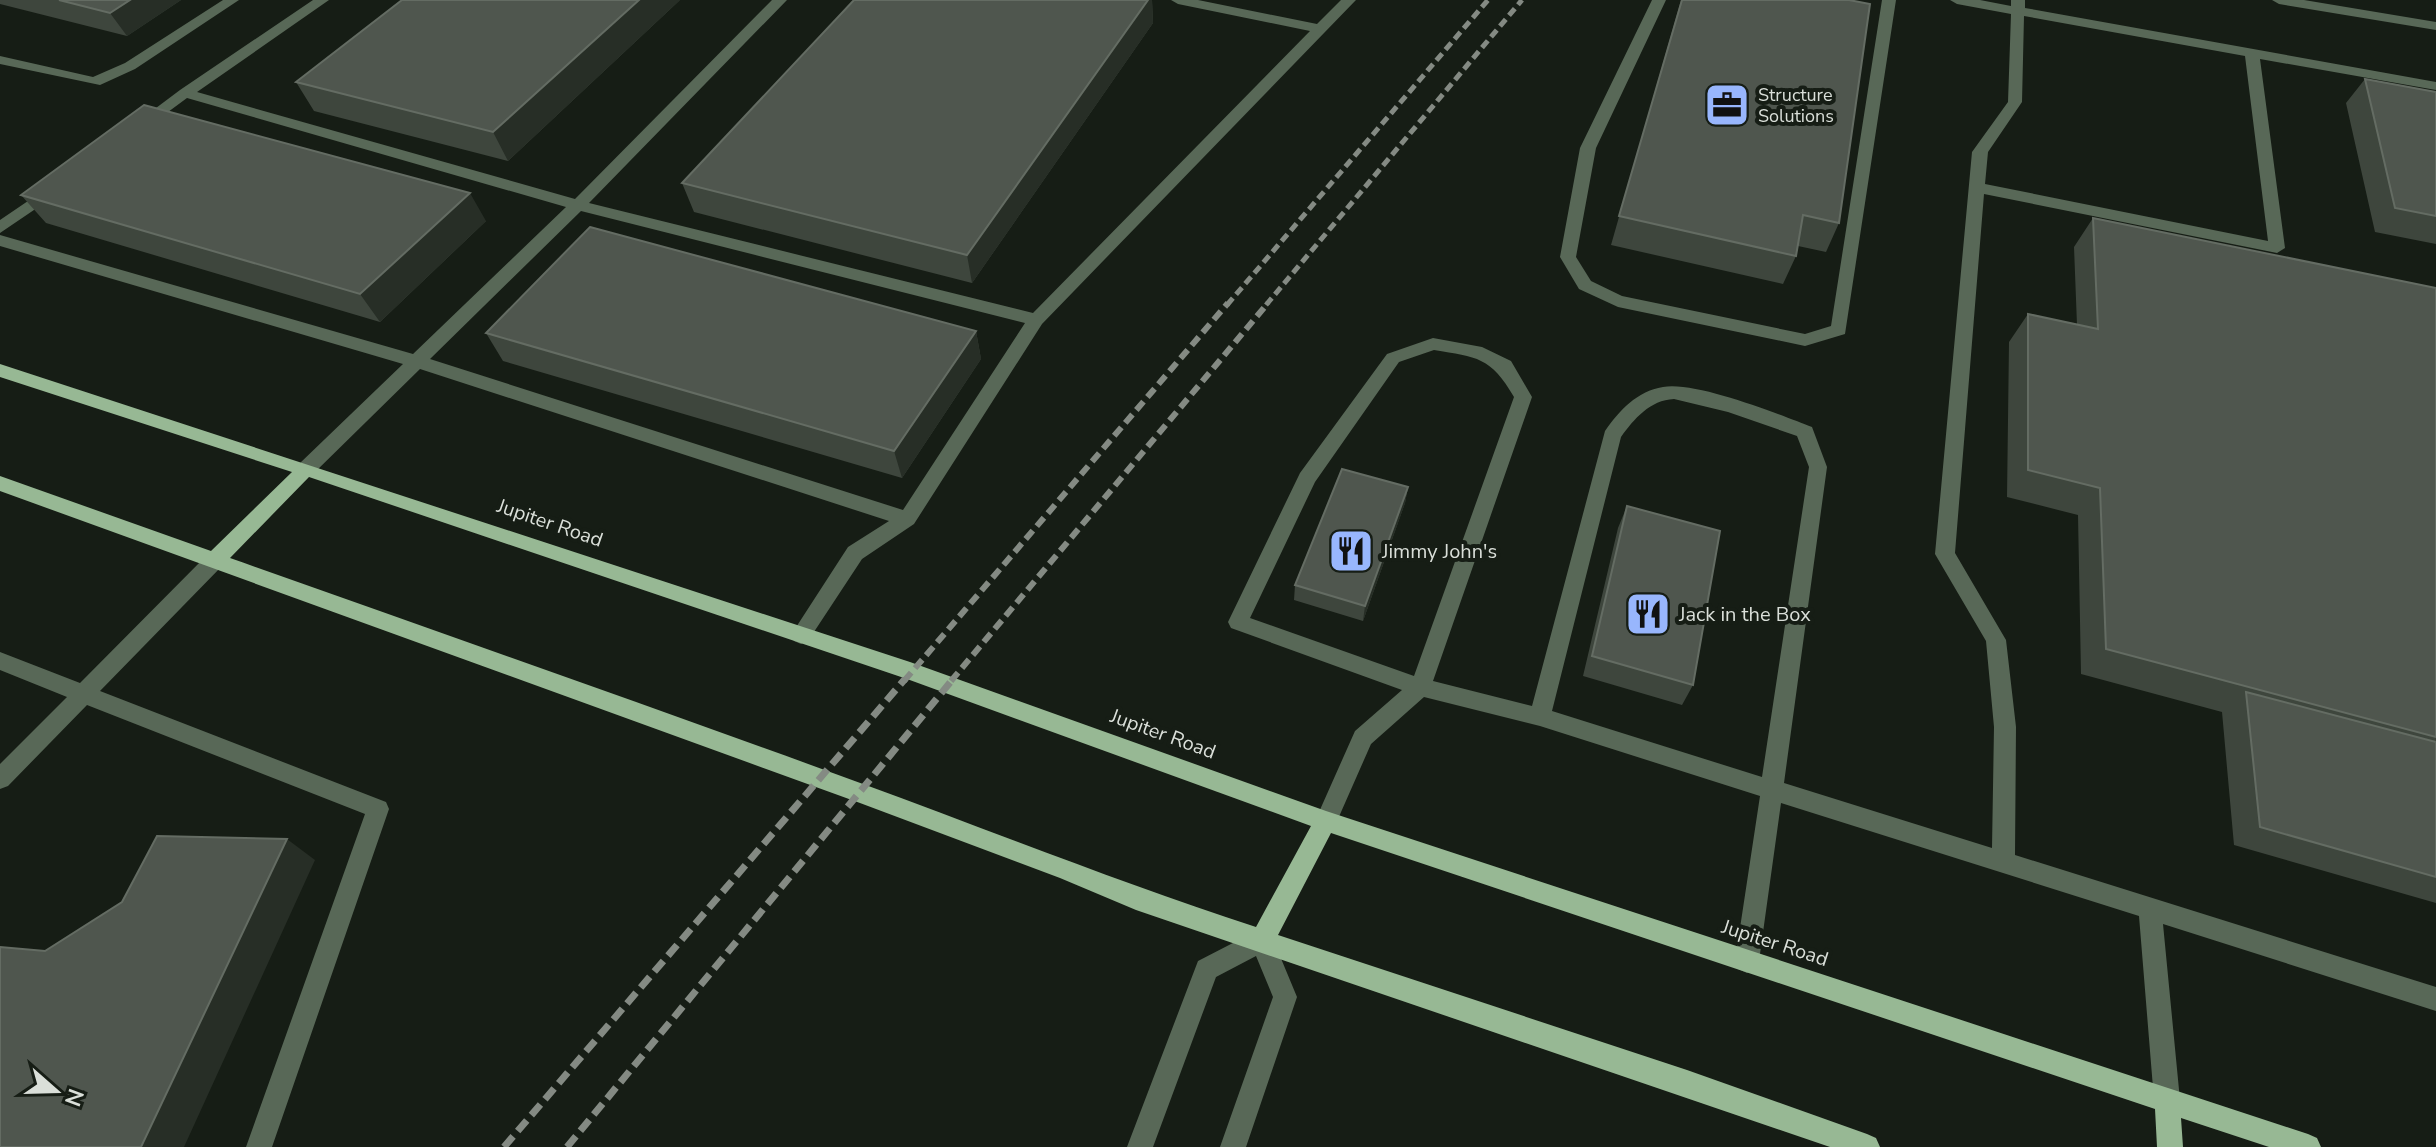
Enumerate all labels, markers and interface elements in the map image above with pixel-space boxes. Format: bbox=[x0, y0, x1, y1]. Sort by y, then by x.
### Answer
office icon: Structure Solutions bbox=[1703, 81, 1751, 129]
place label: Structure Solutions bbox=[1758, 83, 1834, 128]
street label: Jupiter Road bbox=[492, 492, 607, 554]
restaurant icon: Jimmy John's bbox=[1327, 527, 1375, 575]
place label: Jimmy John's bbox=[1381, 538, 1497, 565]
restaurant icon: Jack in the Box bbox=[1624, 590, 1672, 638]
place label: Jack in the Box bbox=[1678, 601, 1811, 628]
street label: Jupiter Road bbox=[1106, 702, 1219, 766]
street label: Jupiter Road bbox=[1717, 913, 1832, 973]
north arrow bbox=[16, 1051, 96, 1131]
text: N bbox=[57, 1085, 91, 1110]

